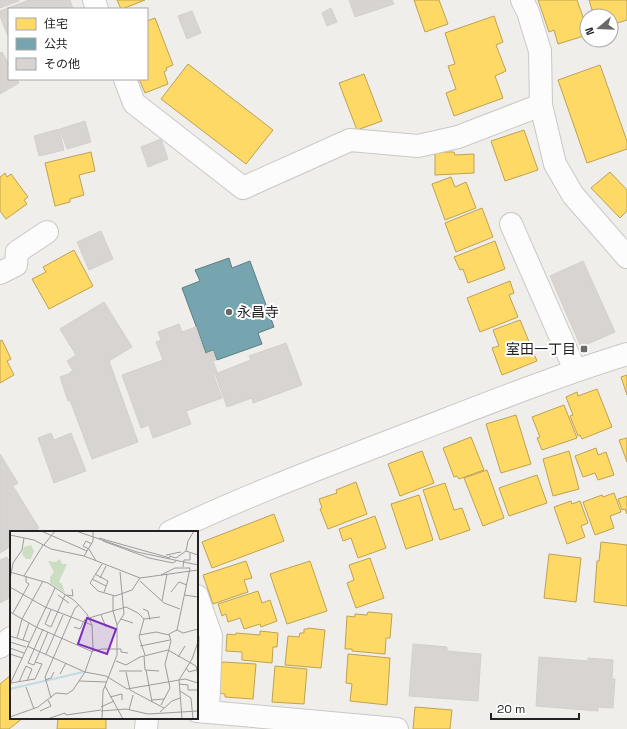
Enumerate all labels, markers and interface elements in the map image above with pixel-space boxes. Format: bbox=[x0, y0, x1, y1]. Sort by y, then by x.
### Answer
legend bbox=[8, 8, 148, 80]
north arrow bbox=[579, 8, 619, 48]
text: 住宅 bbox=[44, 16, 68, 32]
text: N bbox=[582, 25, 597, 37]
text: 公共 bbox=[44, 36, 68, 52]
text: その他 bbox=[44, 56, 80, 72]
place label: 永昌寺 bbox=[237, 303, 279, 321]
marker: 永昌寺 bbox=[224, 307, 234, 317]
place label: 室田一丁目 bbox=[506, 340, 576, 358]
marker: 室田一丁目 bbox=[579, 344, 589, 354]
inset map bbox=[10, 531, 198, 719]
scale bar bbox=[491, 695, 579, 721]
text: 20 m bbox=[497, 701, 525, 717]

